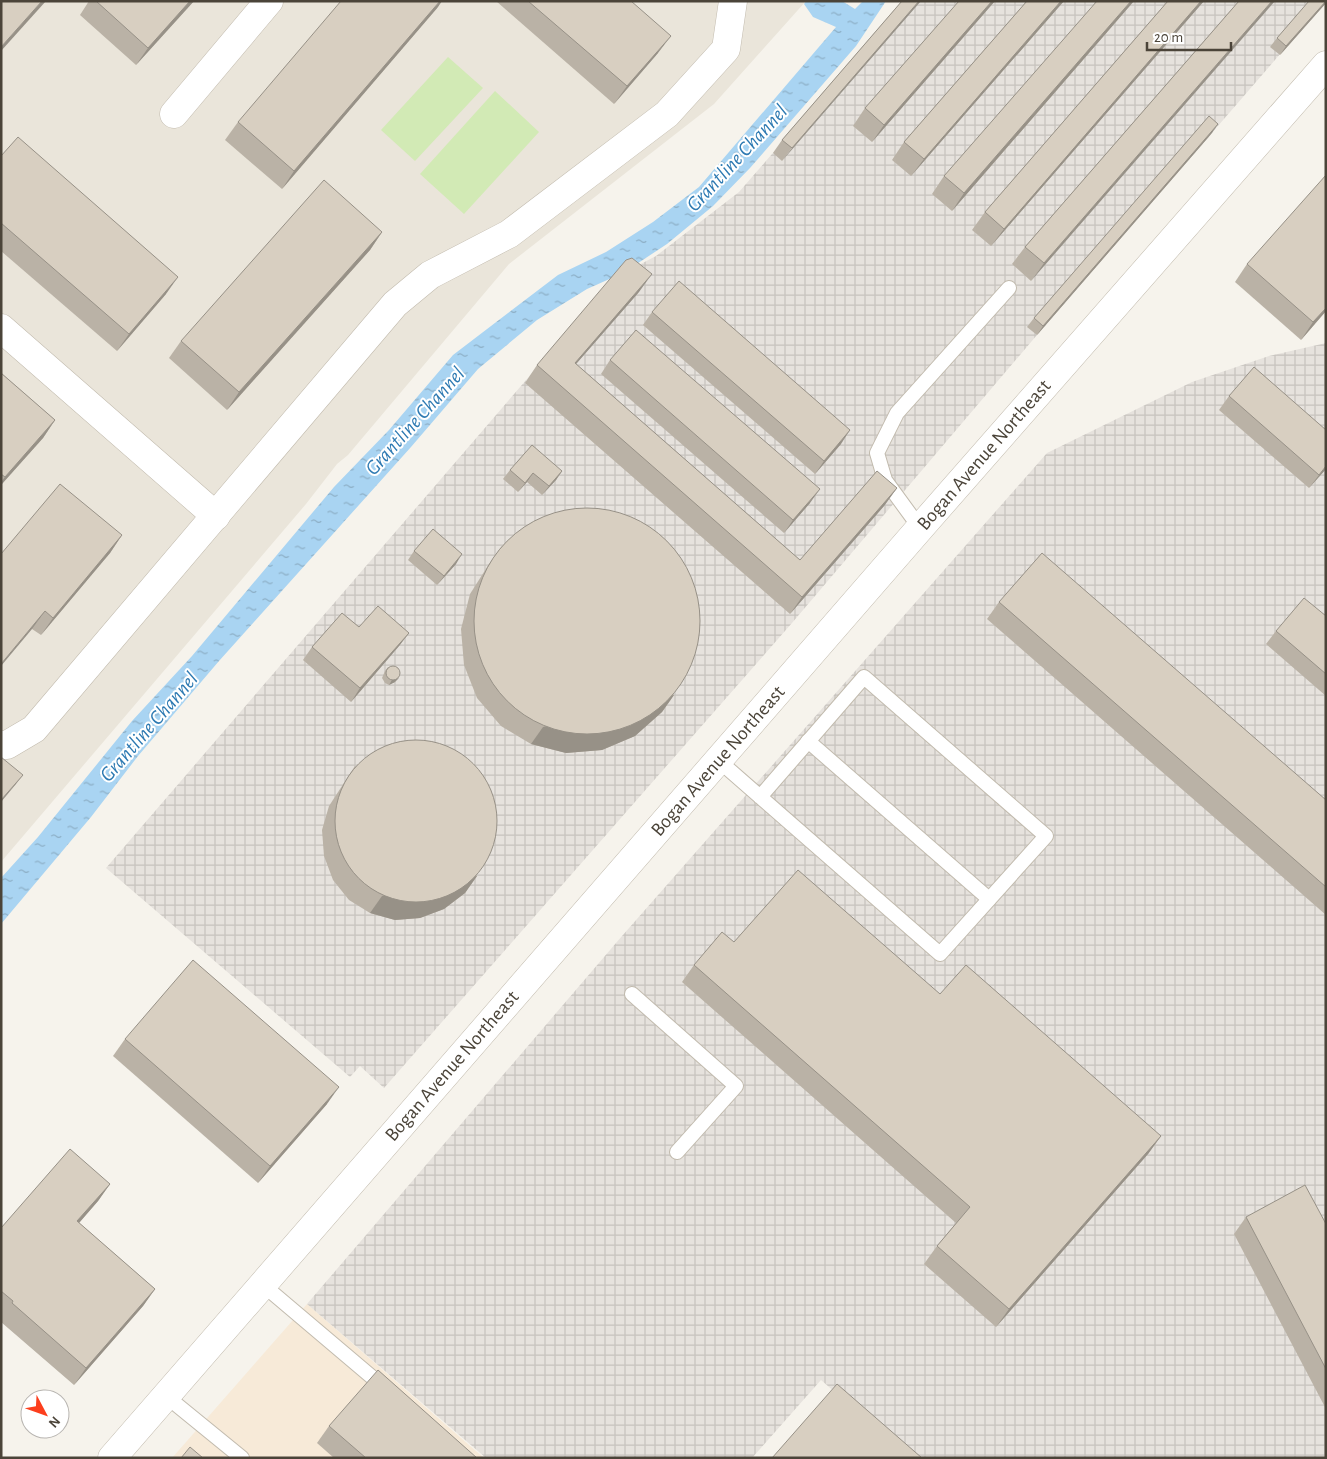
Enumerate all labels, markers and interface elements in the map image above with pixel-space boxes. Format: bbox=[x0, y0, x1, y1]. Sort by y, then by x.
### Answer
scale bar bbox=[1147, 20, 1231, 52]
text: 20 m bbox=[1154, 30, 1183, 45]
water label: Grantline Channel bbox=[682, 101, 792, 215]
water label: Grantline Channel bbox=[361, 363, 469, 479]
street label: Bogan Avenue Northeast bbox=[913, 375, 1055, 534]
water label: Grantline Channel bbox=[96, 668, 202, 786]
street label: Bogan Avenue Northeast bbox=[647, 681, 789, 840]
street label: Bogan Avenue Northeast bbox=[381, 986, 523, 1145]
north arrow bbox=[20, 1389, 70, 1439]
text: N bbox=[46, 1414, 63, 1430]

